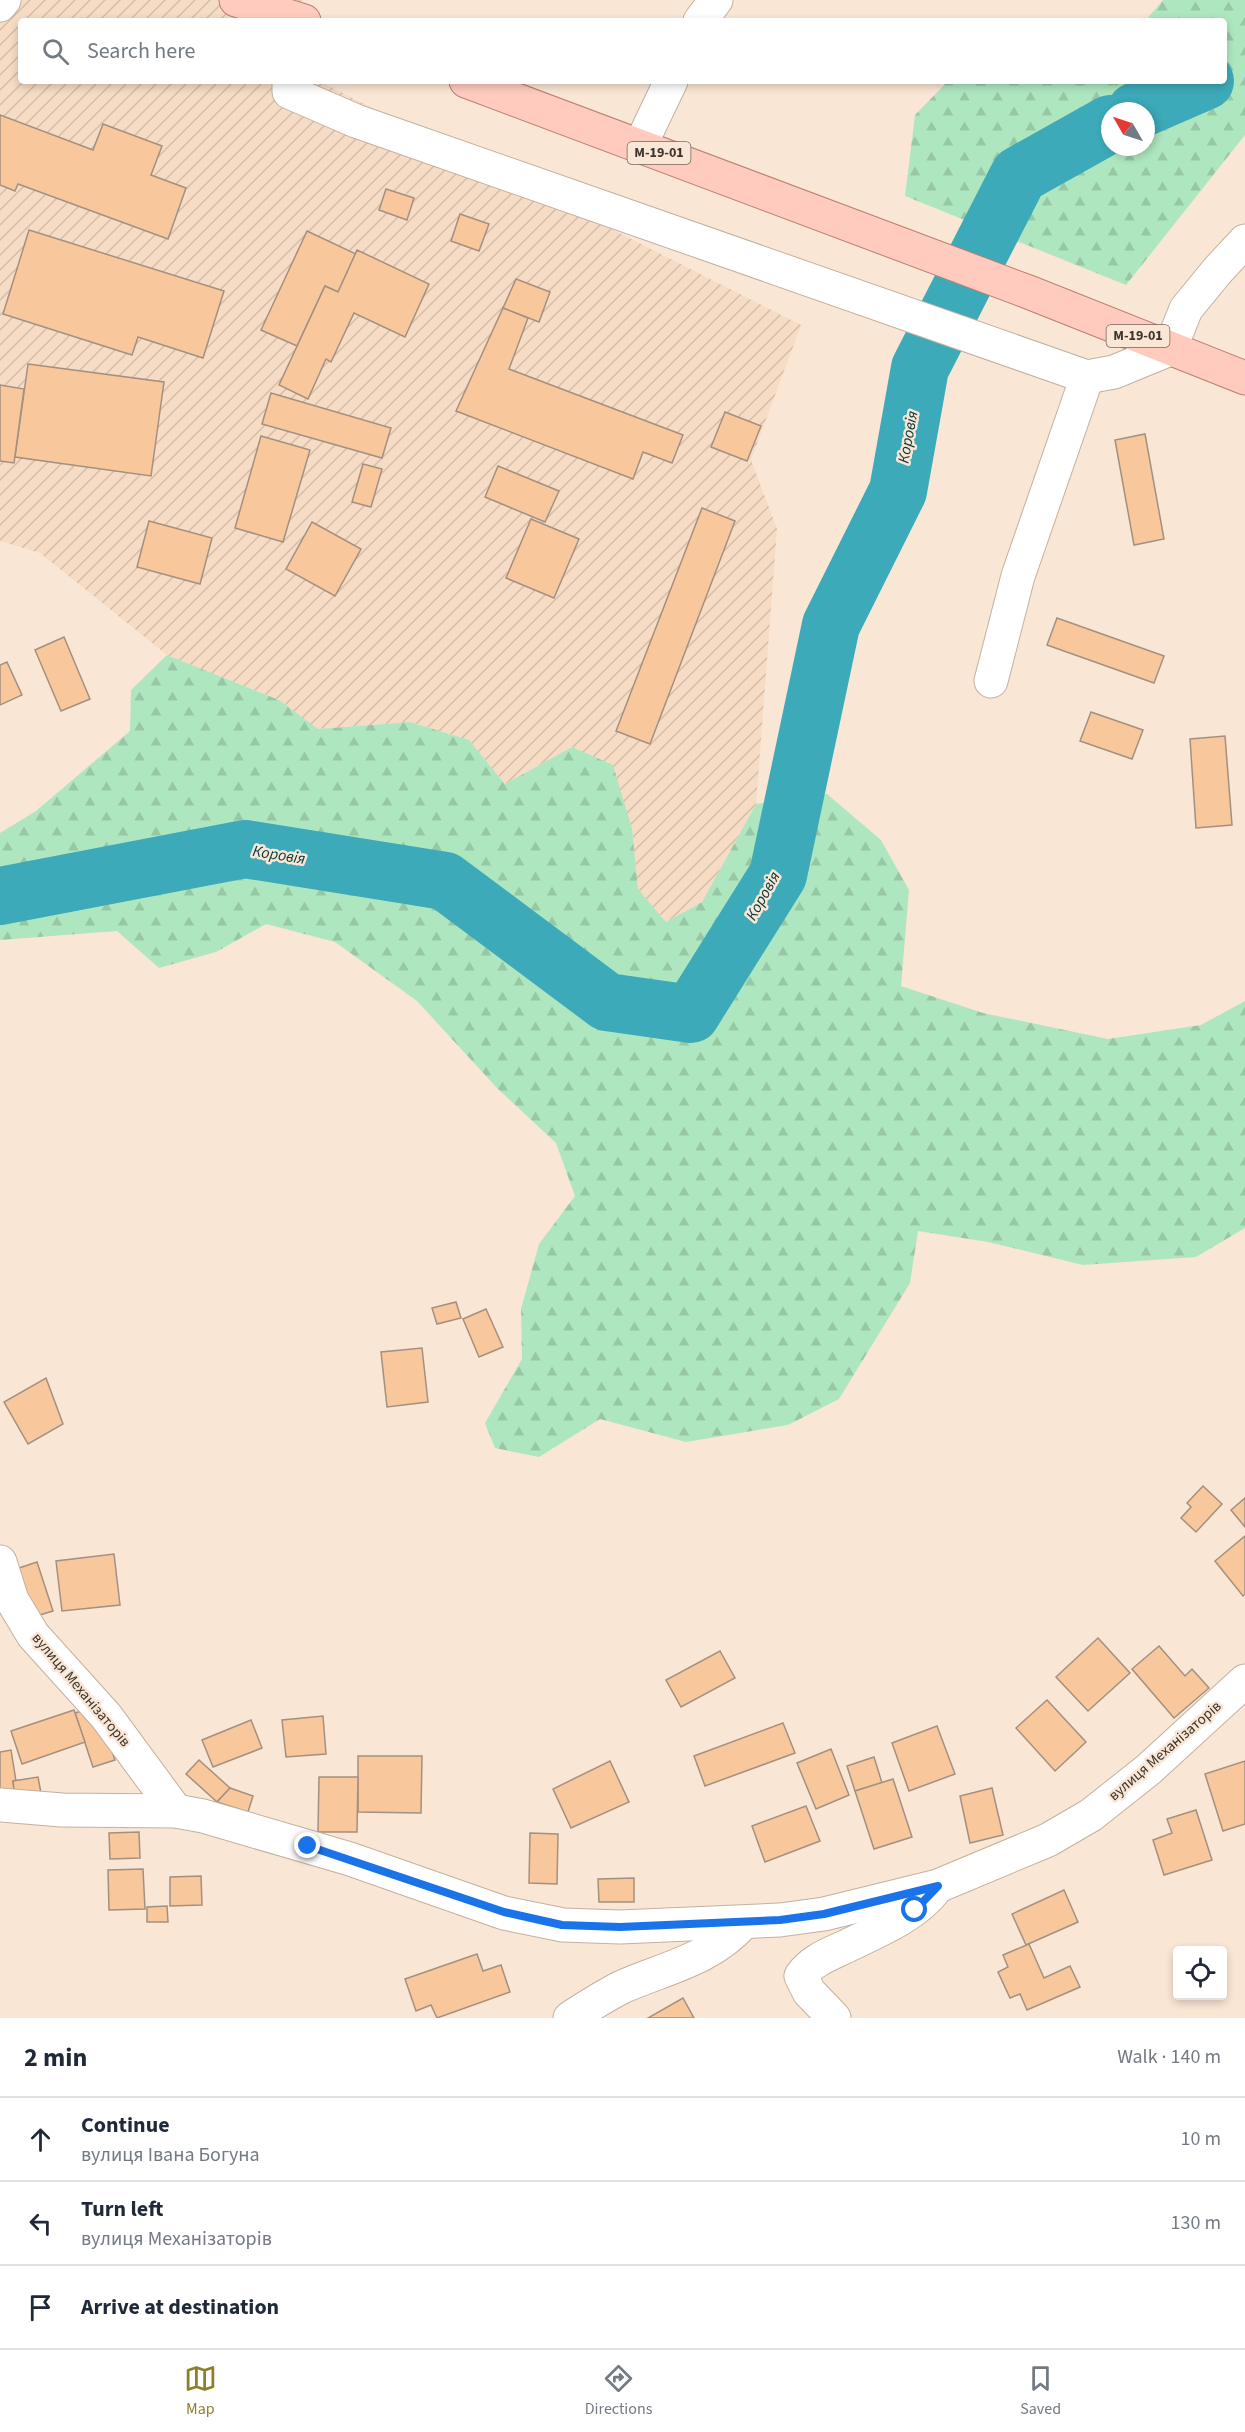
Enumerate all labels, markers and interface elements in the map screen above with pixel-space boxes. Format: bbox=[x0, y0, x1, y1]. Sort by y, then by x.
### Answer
search box bbox=[18, 18, 1227, 84]
icon: search bbox=[39, 35, 72, 68]
text: Search here bbox=[87, 35, 195, 67]
north arrow bbox=[1101, 102, 1155, 156]
road number: М-19-01 bbox=[628, 142, 690, 164]
road number: М-19-01 bbox=[1106, 325, 1170, 347]
water label: Коровія bbox=[893, 409, 923, 465]
water label: Коровія bbox=[251, 840, 307, 870]
water label: Коровія bbox=[741, 867, 786, 924]
street label: вулиця Механізаторів bbox=[27, 1628, 135, 1752]
street label: вулиця Механізаторів bbox=[1104, 1696, 1226, 1806]
route end bbox=[294, 1832, 320, 1858]
route start bbox=[901, 1896, 927, 1922]
map controls bbox=[1173, 1946, 1227, 2000]
button: locate bbox=[1173, 1946, 1227, 2000]
text: 2 min bbox=[24, 2039, 87, 2076]
text: Walk · 140 m bbox=[1117, 2043, 1221, 2071]
text: Continue bbox=[81, 2109, 170, 2141]
icon: ahead bbox=[24, 2123, 57, 2156]
text: 10 m bbox=[1181, 2125, 1221, 2153]
text: вулиця Івана Богуна bbox=[81, 2141, 260, 2169]
text: Turn left bbox=[81, 2193, 163, 2225]
icon: left bbox=[24, 2207, 57, 2240]
text: 130 m bbox=[1171, 2209, 1221, 2237]
text: вулиця Механізаторів bbox=[81, 2225, 272, 2253]
icon: arrive bbox=[24, 2291, 57, 2324]
text: Arrive at destination bbox=[81, 2291, 279, 2323]
tab: Map bbox=[184, 2362, 217, 2420]
tab: Directions bbox=[585, 2362, 652, 2420]
tab: Saved bbox=[1020, 2362, 1061, 2420]

